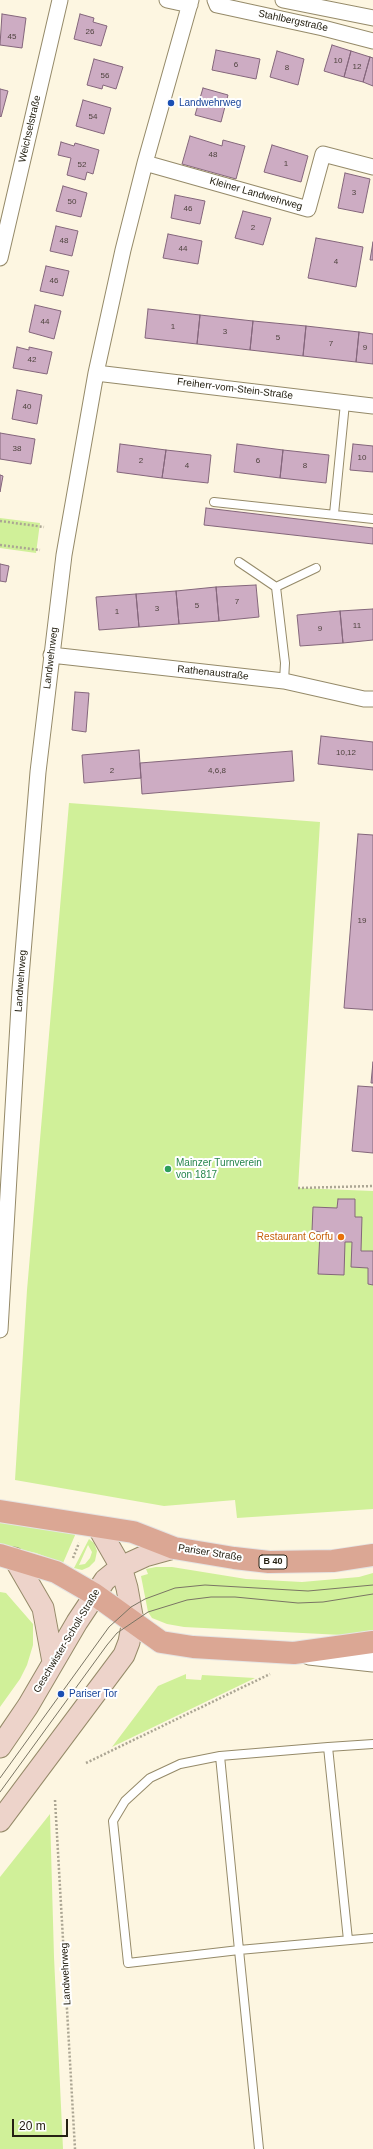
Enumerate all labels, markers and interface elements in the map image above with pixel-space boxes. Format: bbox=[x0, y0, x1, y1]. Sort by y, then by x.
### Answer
street label: Stahlbergstraße bbox=[257, 8, 329, 34]
house number: 26 bbox=[86, 27, 94, 37]
house number: 45 bbox=[8, 32, 16, 42]
house number: 10 bbox=[334, 56, 342, 66]
house number: 6 bbox=[234, 60, 238, 70]
house number: 12 bbox=[353, 62, 361, 72]
house number: 8 bbox=[285, 63, 289, 73]
house number: 56 bbox=[101, 71, 109, 81]
street label: Weichselstraße bbox=[16, 94, 44, 164]
place label: Landwehrweg bbox=[179, 97, 241, 109]
marker: Landwehrweg bbox=[166, 98, 176, 108]
house number: 54 bbox=[89, 112, 97, 122]
house number: 48 bbox=[209, 150, 217, 160]
house number: 1 bbox=[284, 159, 288, 169]
house number: 52 bbox=[78, 160, 86, 170]
street label: Kleiner Landwehrweg bbox=[208, 175, 304, 213]
house number: 3 bbox=[352, 188, 356, 198]
house number: 50 bbox=[68, 197, 76, 207]
house number: 46 bbox=[184, 204, 192, 214]
house number: 2 bbox=[251, 223, 255, 233]
house number: 48 bbox=[60, 236, 68, 246]
house number: 44 bbox=[179, 244, 187, 254]
house number: 4 bbox=[334, 257, 338, 267]
house number: 46 bbox=[50, 276, 58, 286]
house number: 44 bbox=[41, 317, 49, 327]
house number: 1 bbox=[171, 322, 175, 332]
house number: 3 bbox=[223, 327, 227, 337]
house number: 5 bbox=[276, 333, 280, 343]
house number: 7 bbox=[329, 339, 333, 349]
house number: 9 bbox=[363, 343, 367, 353]
house number: 42 bbox=[28, 355, 36, 365]
street label: Freiherr-vom-Stein-Straße bbox=[176, 376, 294, 402]
house number: 40 bbox=[23, 402, 31, 412]
house number: 38 bbox=[13, 444, 21, 454]
house number: 10 bbox=[358, 453, 366, 463]
house number: 2 bbox=[139, 456, 143, 466]
house number: 6 bbox=[256, 456, 260, 466]
house number: 4 bbox=[185, 461, 189, 471]
house number: 8 bbox=[303, 461, 307, 471]
house number: 7 bbox=[235, 597, 239, 607]
house number: 5 bbox=[195, 601, 199, 611]
house number: 3 bbox=[155, 604, 159, 614]
house number: 1 bbox=[115, 607, 119, 617]
house number: 11 bbox=[353, 621, 361, 631]
house number: 9 bbox=[318, 624, 322, 634]
street label: Landwehrweg bbox=[41, 626, 61, 690]
street label: Rathenaustraße bbox=[177, 663, 249, 683]
house number: 10,12 bbox=[336, 748, 356, 758]
house number: 2 bbox=[110, 766, 114, 776]
house number: 4,6,8 bbox=[208, 766, 226, 776]
house number: 19 bbox=[358, 916, 366, 926]
street label: Landwehrweg bbox=[13, 950, 29, 1012]
place label: Mainzer Turnverein von 1817 bbox=[176, 1157, 262, 1180]
marker: Mainzer Turnverein von 1817 bbox=[163, 1164, 173, 1174]
place label: Restaurant Corfu bbox=[257, 1231, 333, 1243]
marker: Restaurant Corfu bbox=[336, 1232, 346, 1242]
street label: Pariser Straße bbox=[177, 1542, 243, 1564]
road number: B 40 bbox=[259, 1555, 287, 1569]
street label: Geschwister-Scholl-Straße bbox=[31, 1587, 103, 1695]
place label: Pariser Tor bbox=[69, 1688, 117, 1700]
marker: Pariser Tor bbox=[56, 1689, 66, 1699]
street label: Landwehrweg bbox=[58, 1943, 74, 2005]
scale bar bbox=[14, 2111, 70, 2137]
text: 20 m bbox=[19, 2119, 46, 2133]

